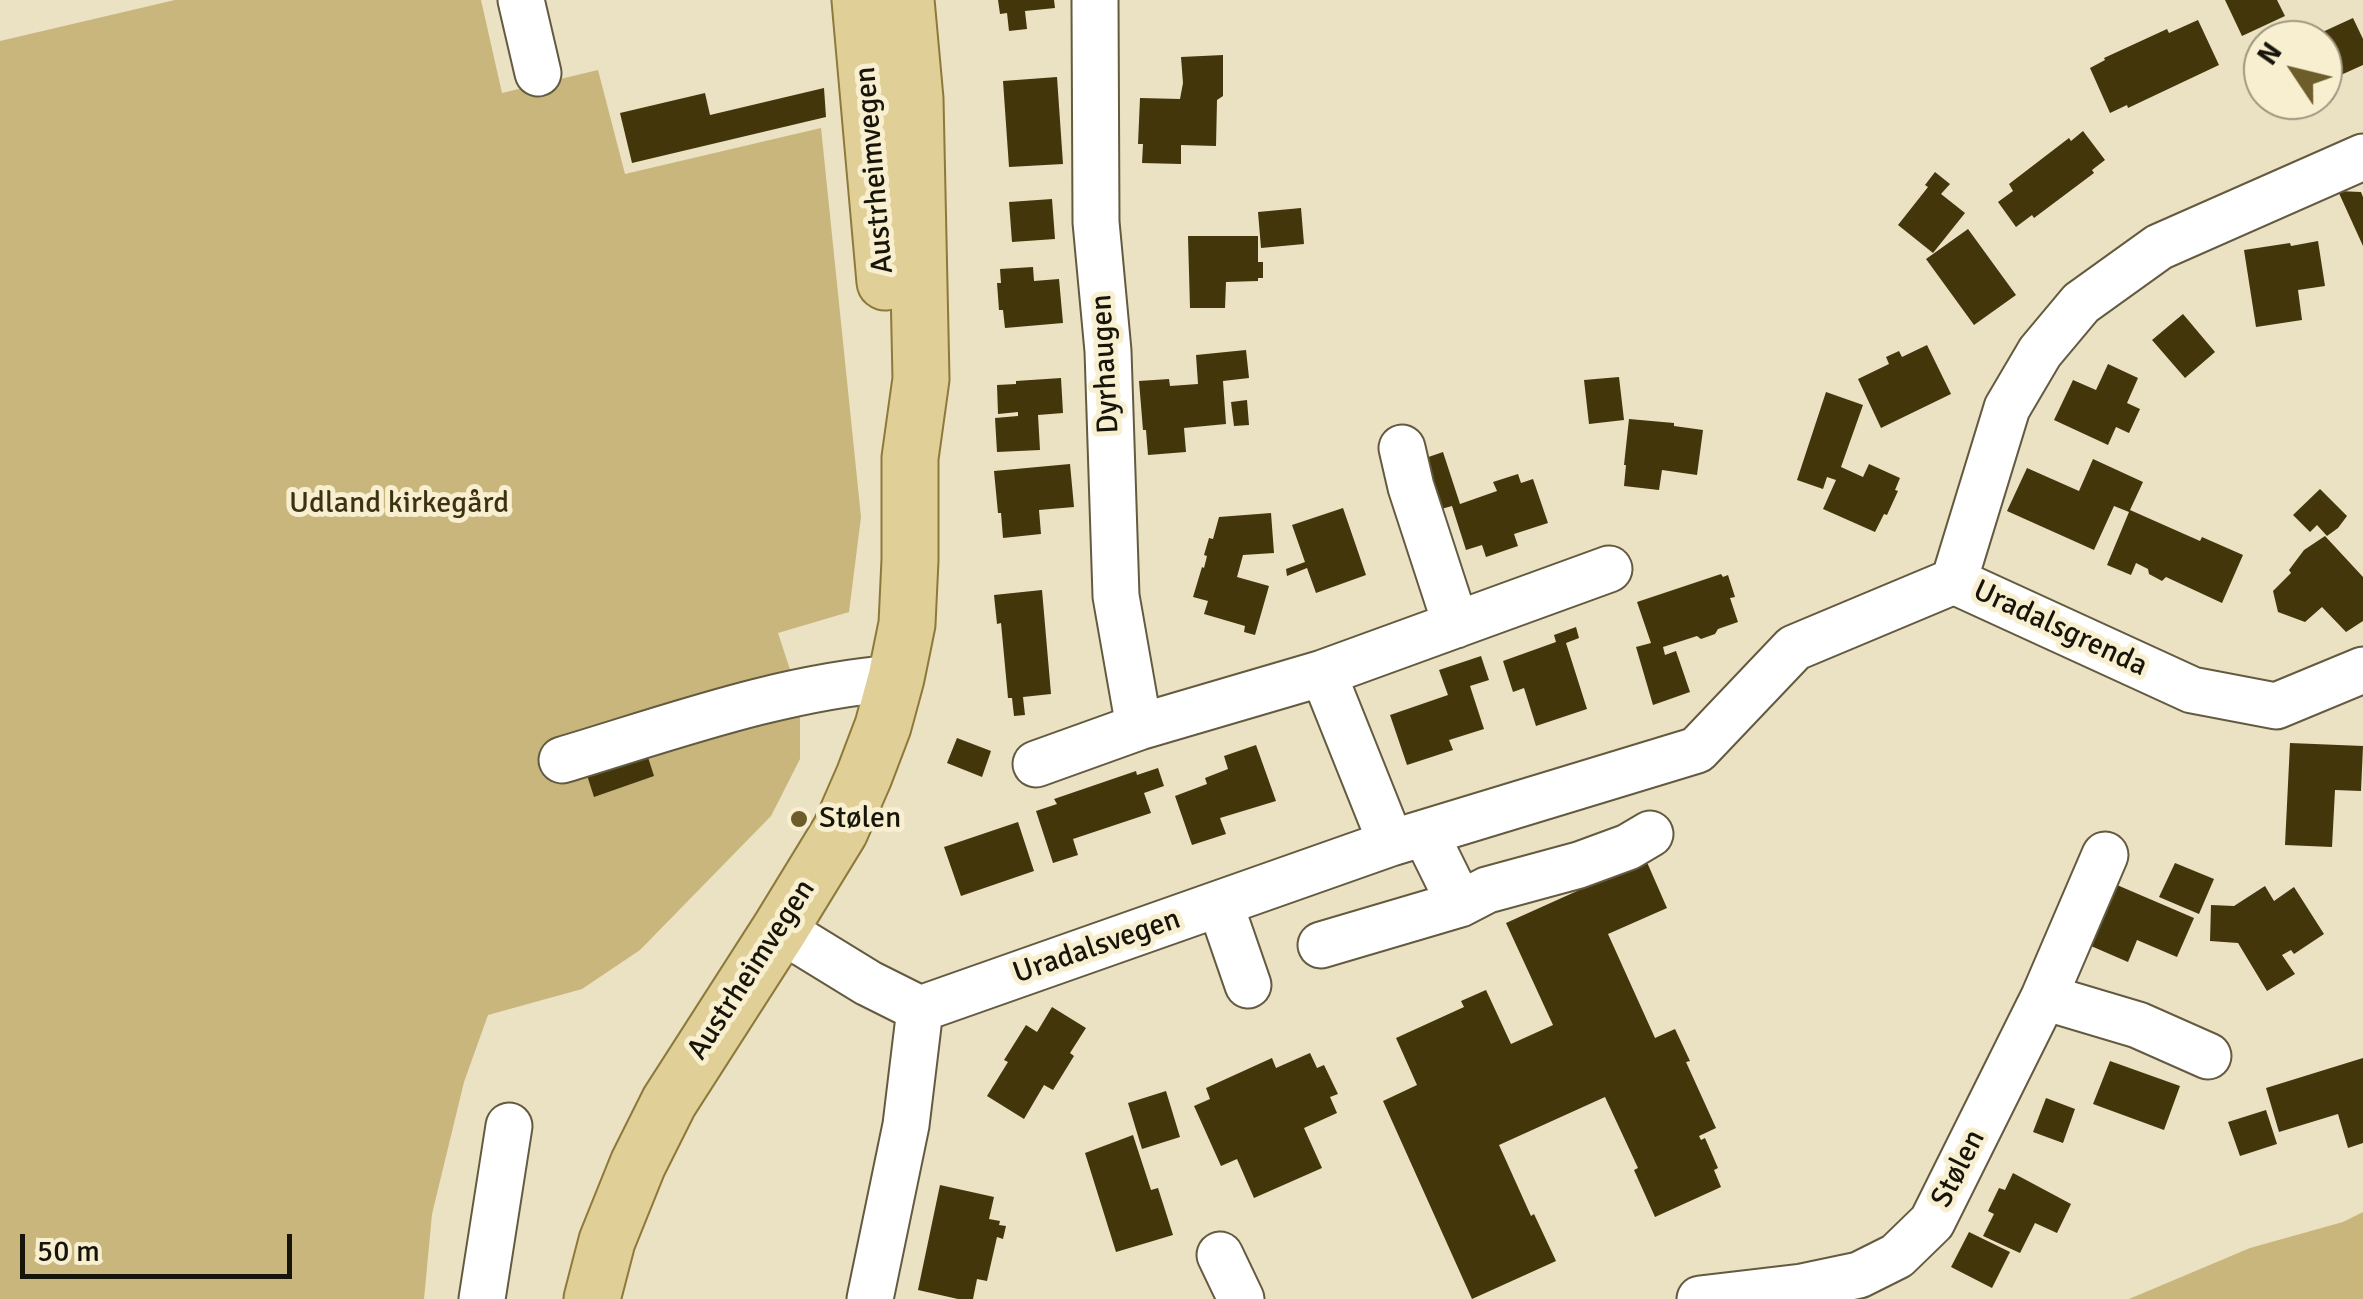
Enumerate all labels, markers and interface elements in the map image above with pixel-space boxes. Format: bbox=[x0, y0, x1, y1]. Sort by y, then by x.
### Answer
north arrow bbox=[2243, 20, 2343, 120]
text: N bbox=[2251, 36, 2290, 72]
street label: Austrheimvegen bbox=[848, 65, 902, 275]
street label: Dyrhaugen bbox=[1084, 293, 1128, 435]
park label: Udland kirkegård bbox=[289, 486, 509, 522]
street label: Uradalsgrenda bbox=[1967, 573, 2153, 685]
place label: Stølen bbox=[819, 801, 901, 837]
marker: Stølen bbox=[788, 808, 810, 830]
street label: Austrheimvegen bbox=[680, 873, 824, 1067]
street label: Uradalsvegen bbox=[1009, 902, 1185, 992]
street label: Stølen bbox=[1924, 1124, 1994, 1214]
scale bar bbox=[25, 1214, 298, 1276]
text: 50 m bbox=[37, 1233, 100, 1270]

